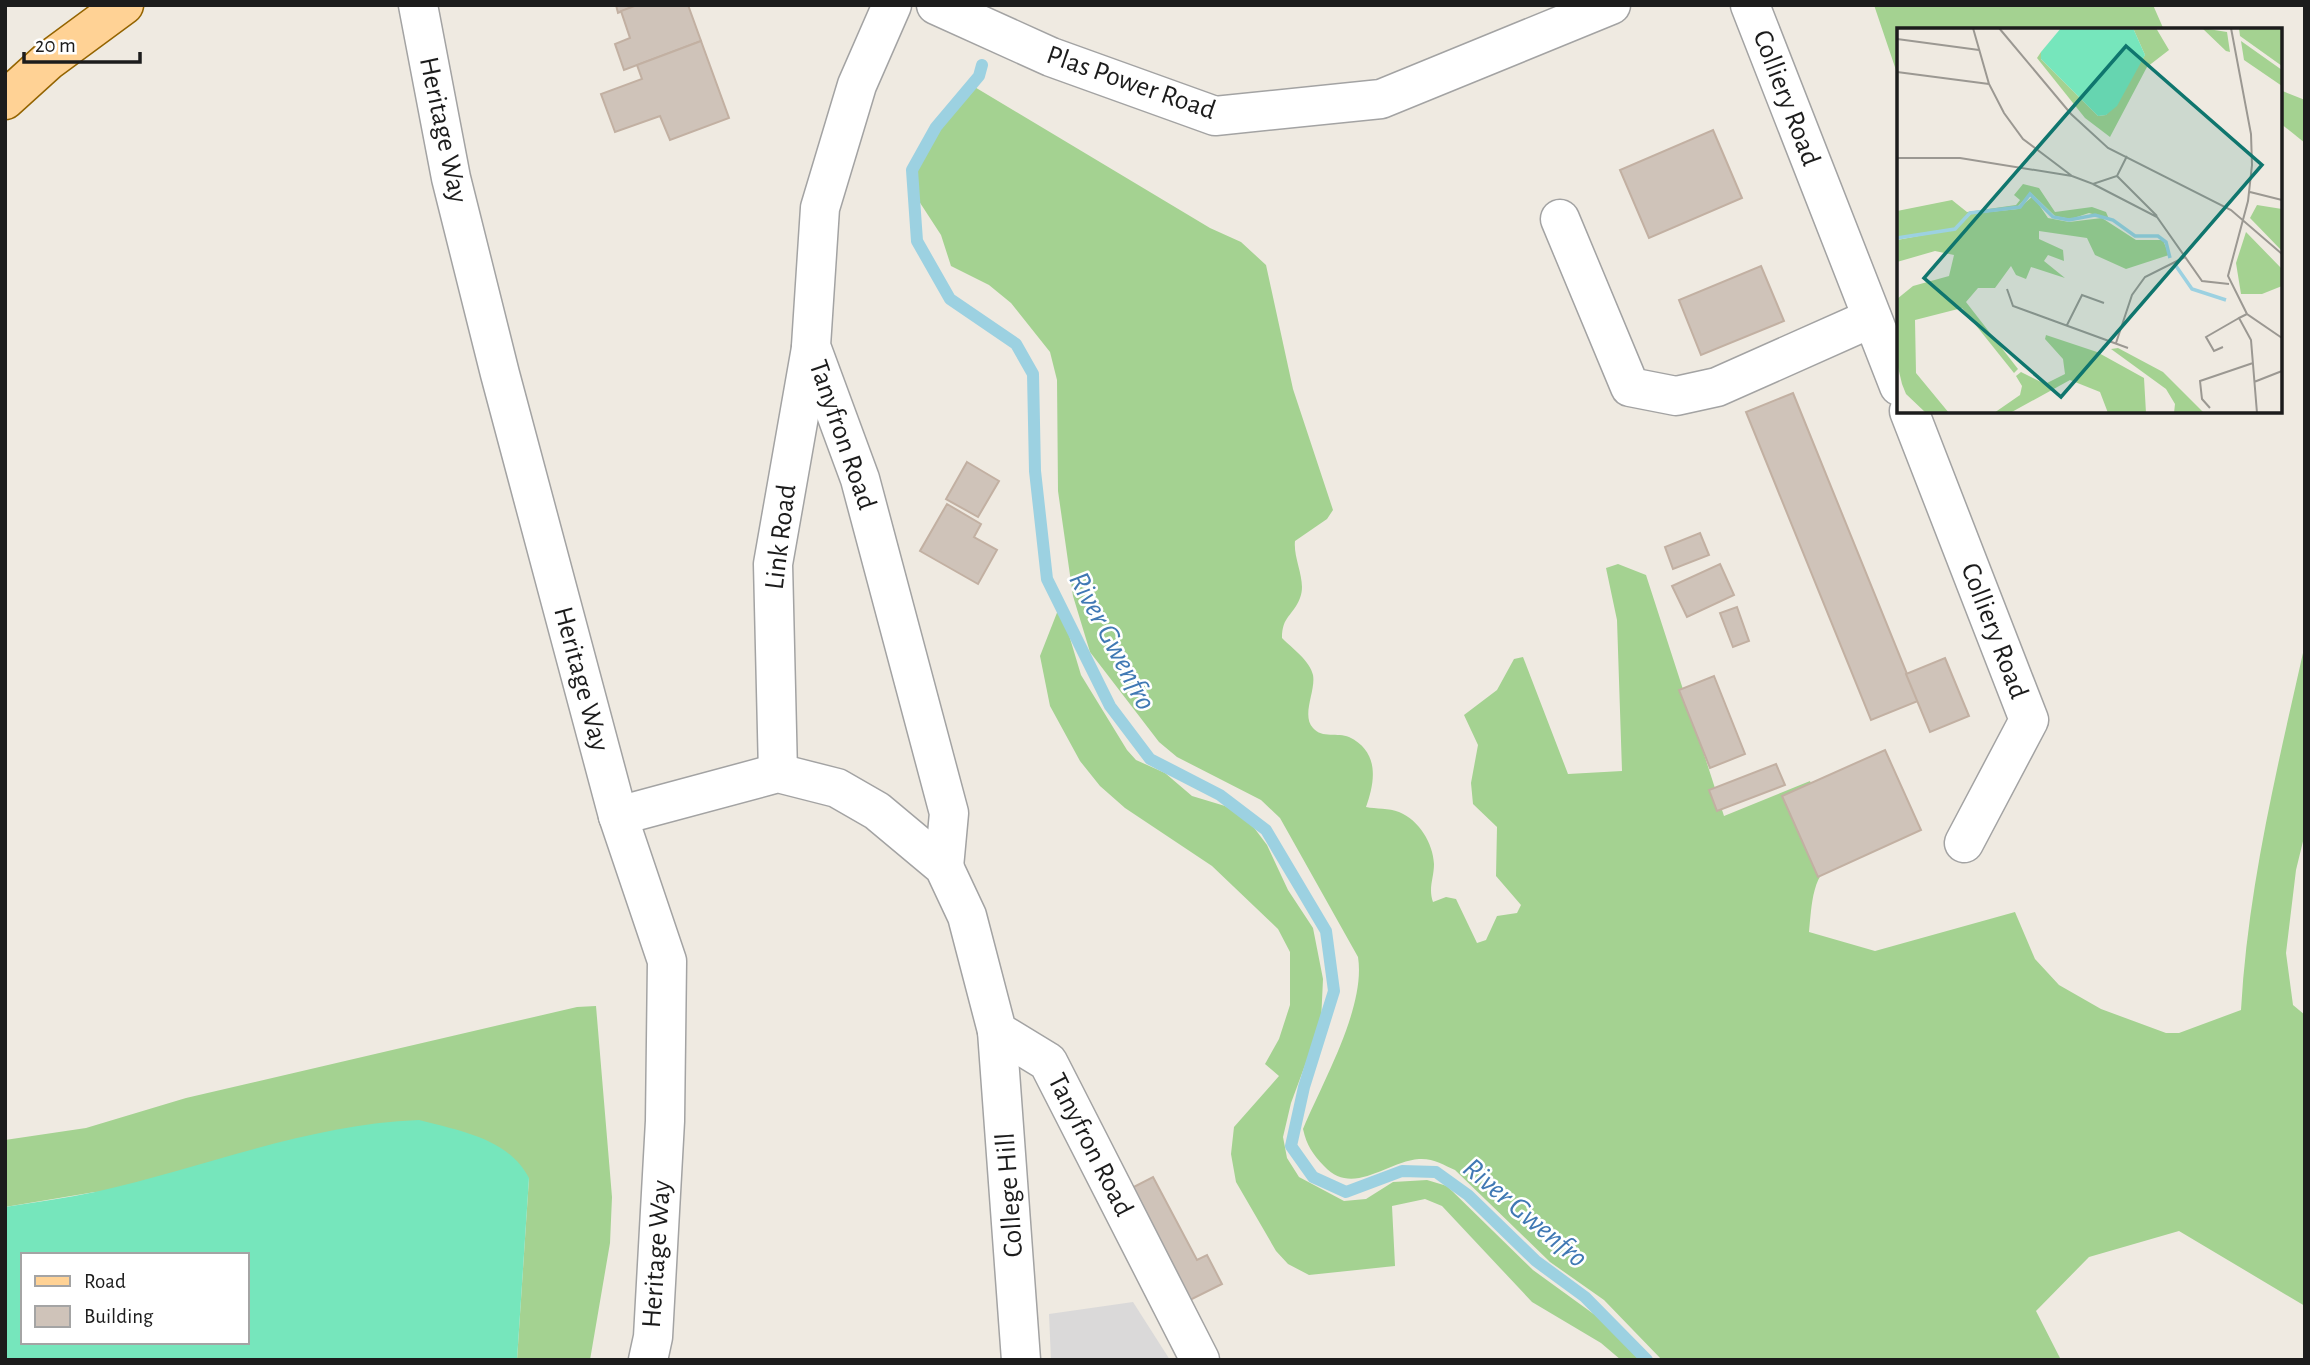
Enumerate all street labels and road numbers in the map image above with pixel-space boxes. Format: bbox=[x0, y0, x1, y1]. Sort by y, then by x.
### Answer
street label: Colliery Road bbox=[1747, 26, 1825, 170]
street label: Plas Power Road bbox=[1043, 41, 1219, 125]
street label: Heritage Way bbox=[414, 55, 472, 206]
street label: Tanyfron Road bbox=[803, 357, 881, 513]
street label: Link Road bbox=[761, 483, 801, 591]
street label: Colliery Road bbox=[1955, 559, 2033, 703]
street label: Heritage Way bbox=[548, 604, 614, 754]
street label: Tanyfron Road bbox=[1042, 1069, 1138, 1221]
street label: College Hill bbox=[992, 1132, 1028, 1258]
street label: Heritage Way bbox=[638, 1179, 676, 1329]

